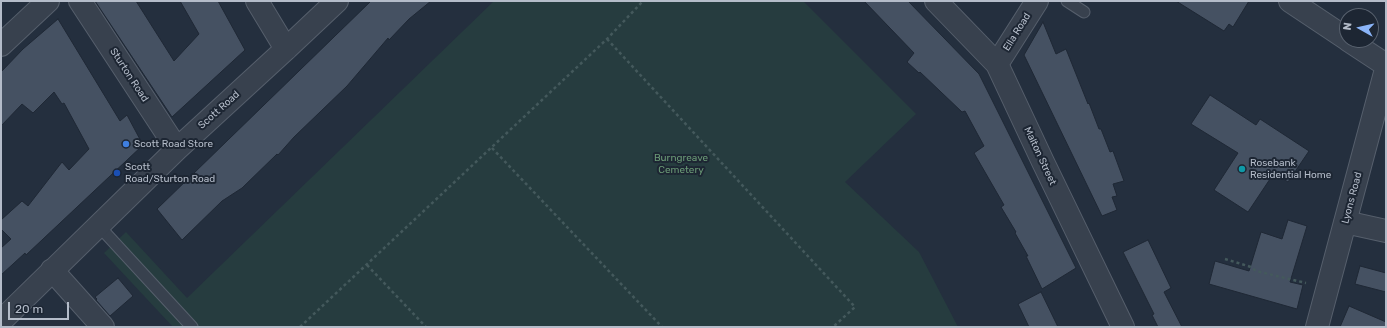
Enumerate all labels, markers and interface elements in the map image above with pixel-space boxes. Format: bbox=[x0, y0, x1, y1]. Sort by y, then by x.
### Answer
north arrow bbox=[1339, 8, 1379, 48]
street label: Ella Road bbox=[1001, 11, 1033, 53]
text: N bbox=[1341, 22, 1355, 31]
street label: Sturton Road bbox=[107, 46, 151, 104]
street label: Scott Road bbox=[196, 88, 242, 132]
street label: Malton Street bbox=[1021, 125, 1059, 187]
place label: Scott Road Store bbox=[134, 138, 213, 150]
marker: Scott Road Store bbox=[121, 139, 131, 149]
park label: Burngreave Cemetery bbox=[654, 152, 708, 176]
place label: Rosebank Residential Home bbox=[1250, 157, 1331, 180]
place label: Scott Road/Sturton Road bbox=[125, 161, 215, 184]
marker: Rosebank Residential Home bbox=[1237, 164, 1247, 174]
marker: Scott Road/Sturton Road bbox=[112, 168, 122, 178]
street label: Lyons Road bbox=[1339, 171, 1365, 225]
scale bar bbox=[10, 294, 71, 320]
text: 20 m bbox=[15, 302, 43, 316]

